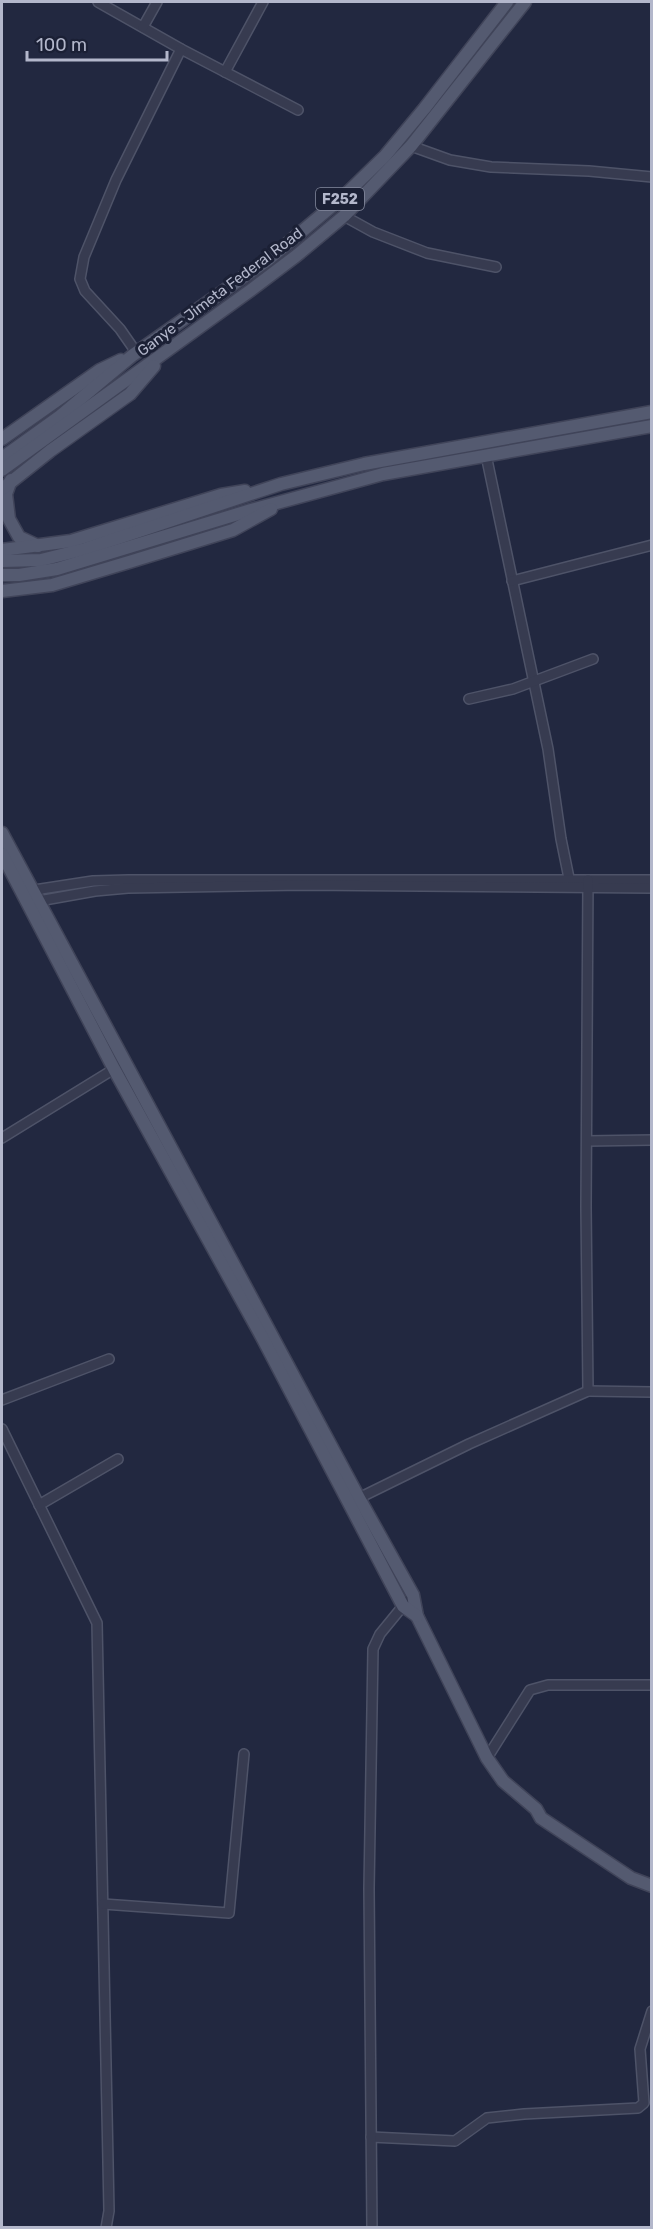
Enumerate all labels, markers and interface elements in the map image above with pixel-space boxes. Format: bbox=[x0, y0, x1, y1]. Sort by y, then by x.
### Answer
scale bar bbox=[27, 24, 166, 62]
text: 100 m bbox=[36, 34, 87, 56]
road number: F252 bbox=[316, 188, 364, 210]
street label: Ganye - Jimeta Federal Road bbox=[134, 224, 306, 360]

